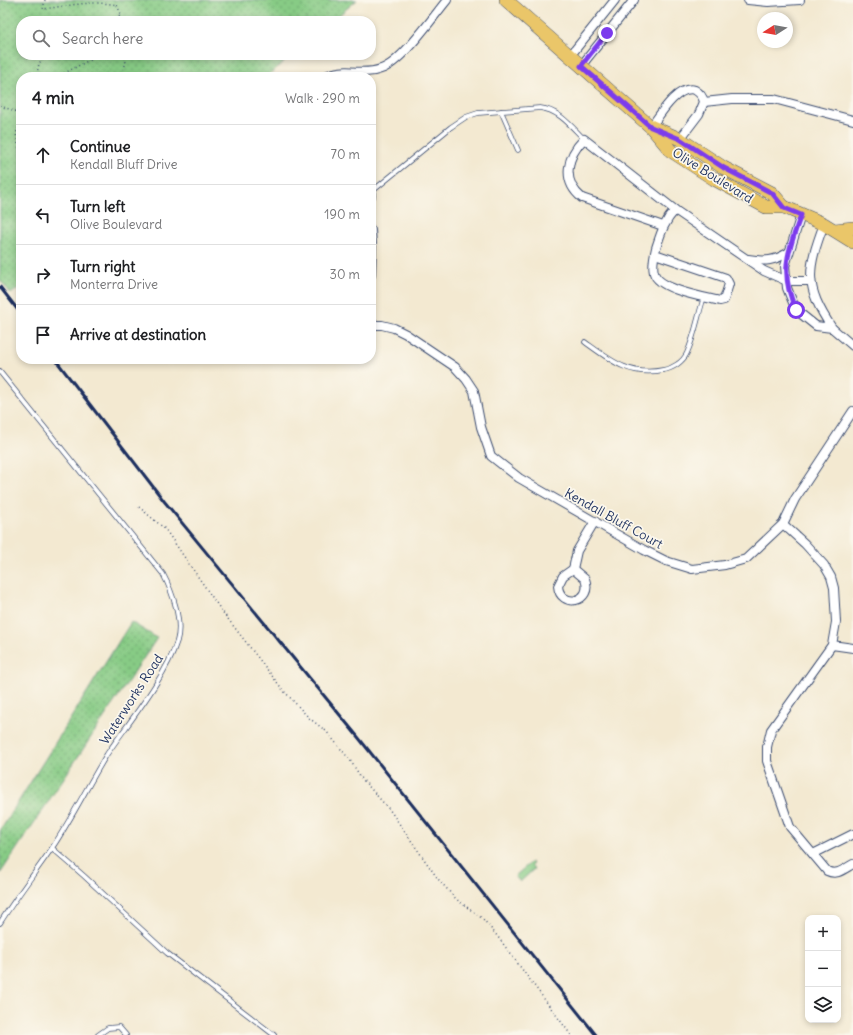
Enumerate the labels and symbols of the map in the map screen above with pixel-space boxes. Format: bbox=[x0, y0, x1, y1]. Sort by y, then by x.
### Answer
north arrow bbox=[757, 12, 793, 48]
route end bbox=[598, 24, 616, 42]
street label: Olive Boulevard bbox=[669, 144, 757, 207]
route start bbox=[787, 301, 805, 319]
street label: Kendall Bluff Court bbox=[562, 484, 666, 553]
street label: Waterworks Road bbox=[96, 651, 167, 748]

